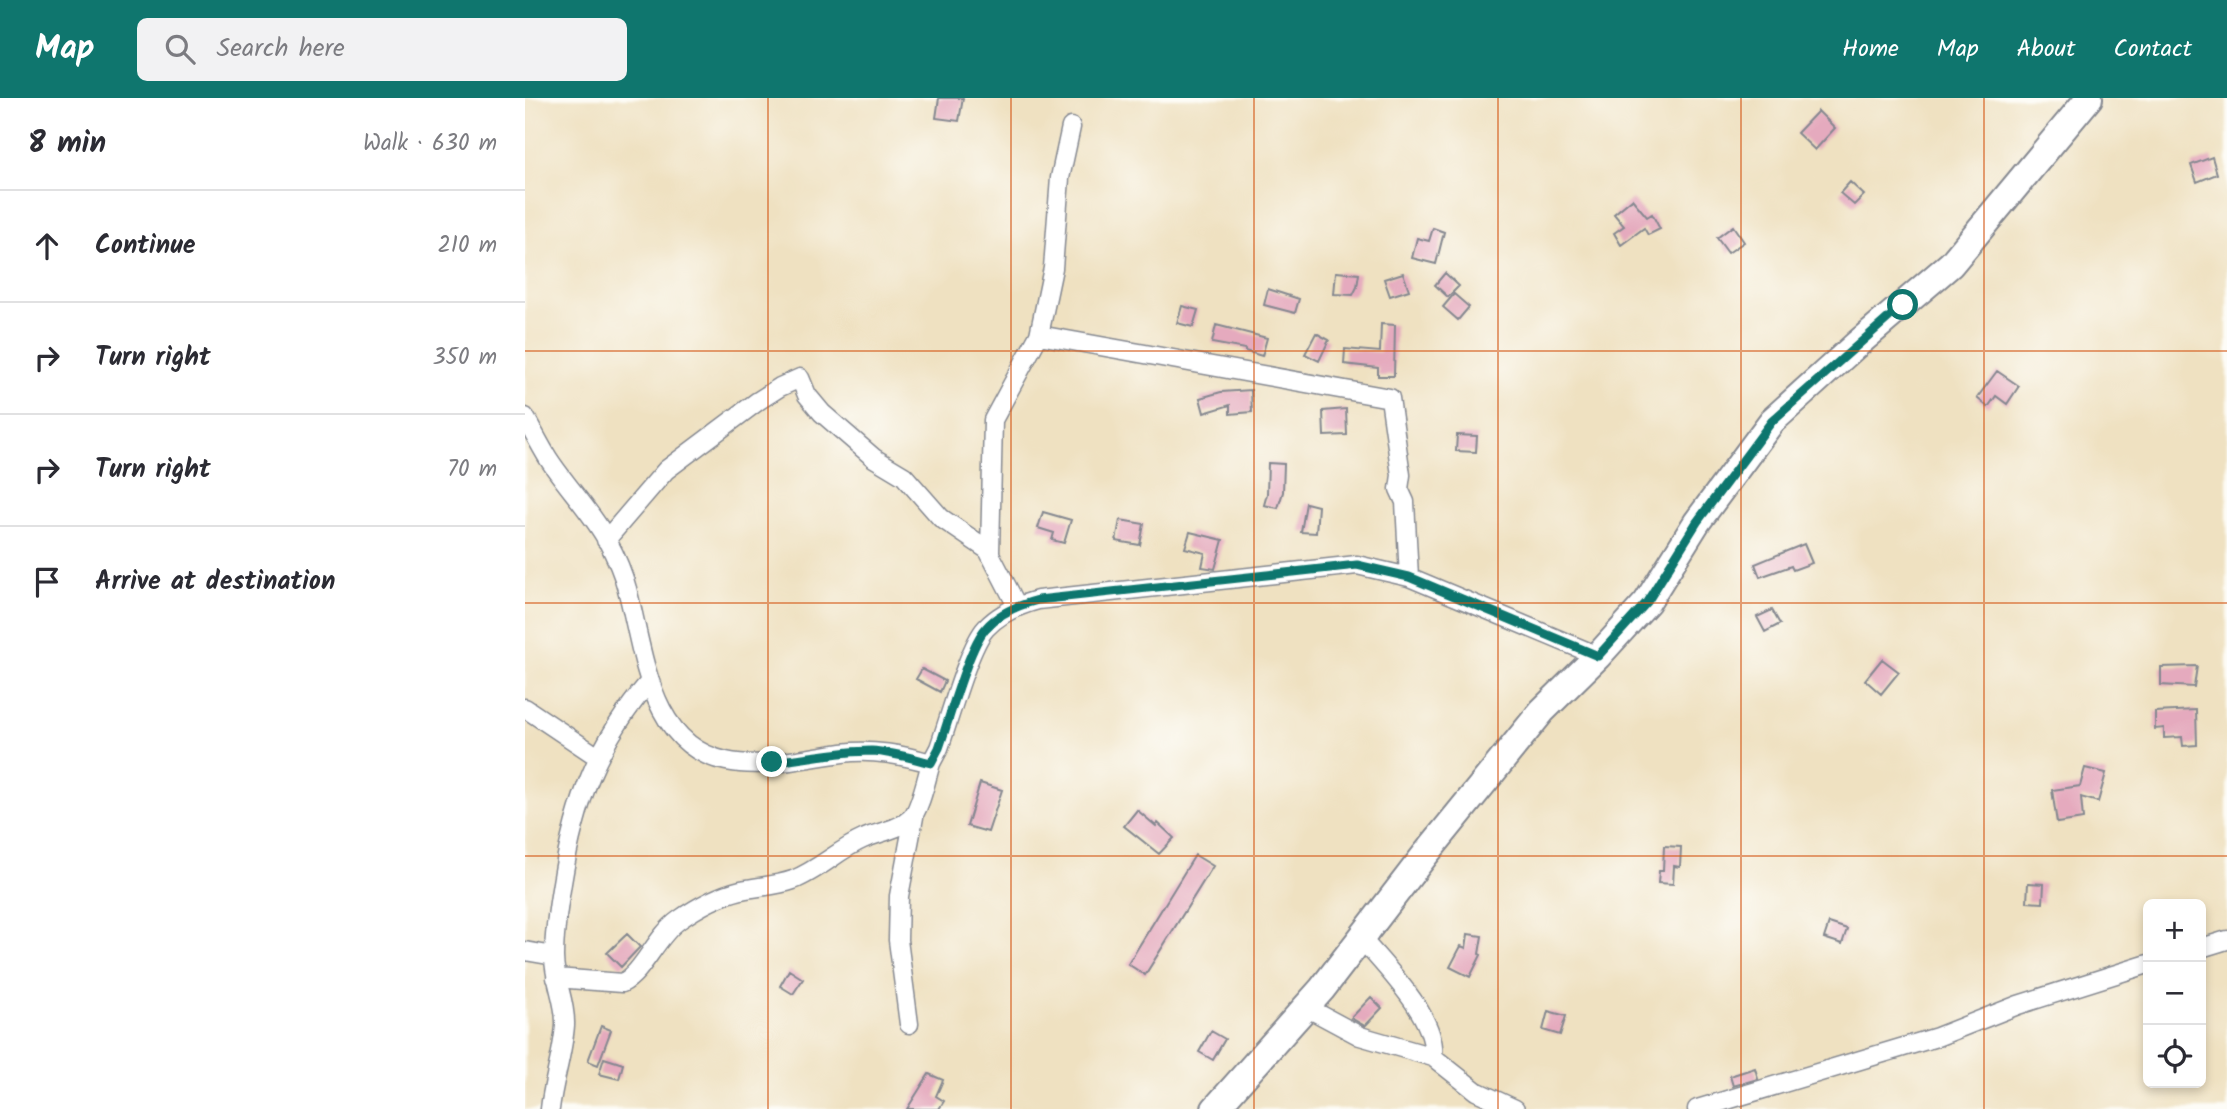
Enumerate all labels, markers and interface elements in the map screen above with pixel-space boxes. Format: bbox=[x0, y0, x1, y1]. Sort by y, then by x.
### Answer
search box bbox=[137, 18, 627, 81]
text: Map bbox=[35, 23, 95, 76]
text: Search here bbox=[217, 28, 345, 70]
icon: search bbox=[161, 30, 199, 68]
text: Home bbox=[1842, 30, 1899, 69]
text: Map bbox=[1937, 30, 1979, 69]
text: About bbox=[2017, 30, 2075, 69]
text: Contact bbox=[2113, 30, 2192, 69]
text: 8 min bbox=[28, 120, 106, 168]
text: Walk · 630 m bbox=[363, 126, 497, 162]
text: Continue bbox=[95, 225, 196, 267]
icon: ahead bbox=[28, 227, 66, 265]
text: 210 m bbox=[437, 228, 497, 264]
route start bbox=[1887, 289, 1918, 320]
text: Turn right bbox=[95, 337, 211, 379]
icon: right bbox=[28, 339, 66, 377]
text: 350 m bbox=[432, 340, 497, 376]
text: Turn right bbox=[95, 449, 211, 491]
icon: right bbox=[28, 451, 66, 489]
text: 70 m bbox=[447, 452, 497, 488]
text: Arrive at destination bbox=[95, 561, 335, 603]
icon: arrive bbox=[28, 563, 66, 601]
route end bbox=[756, 746, 787, 777]
map controls bbox=[2143, 899, 2206, 1088]
button: + bbox=[2143, 899, 2206, 962]
button: − bbox=[2143, 962, 2206, 1025]
button: locate bbox=[2143, 1025, 2206, 1088]

